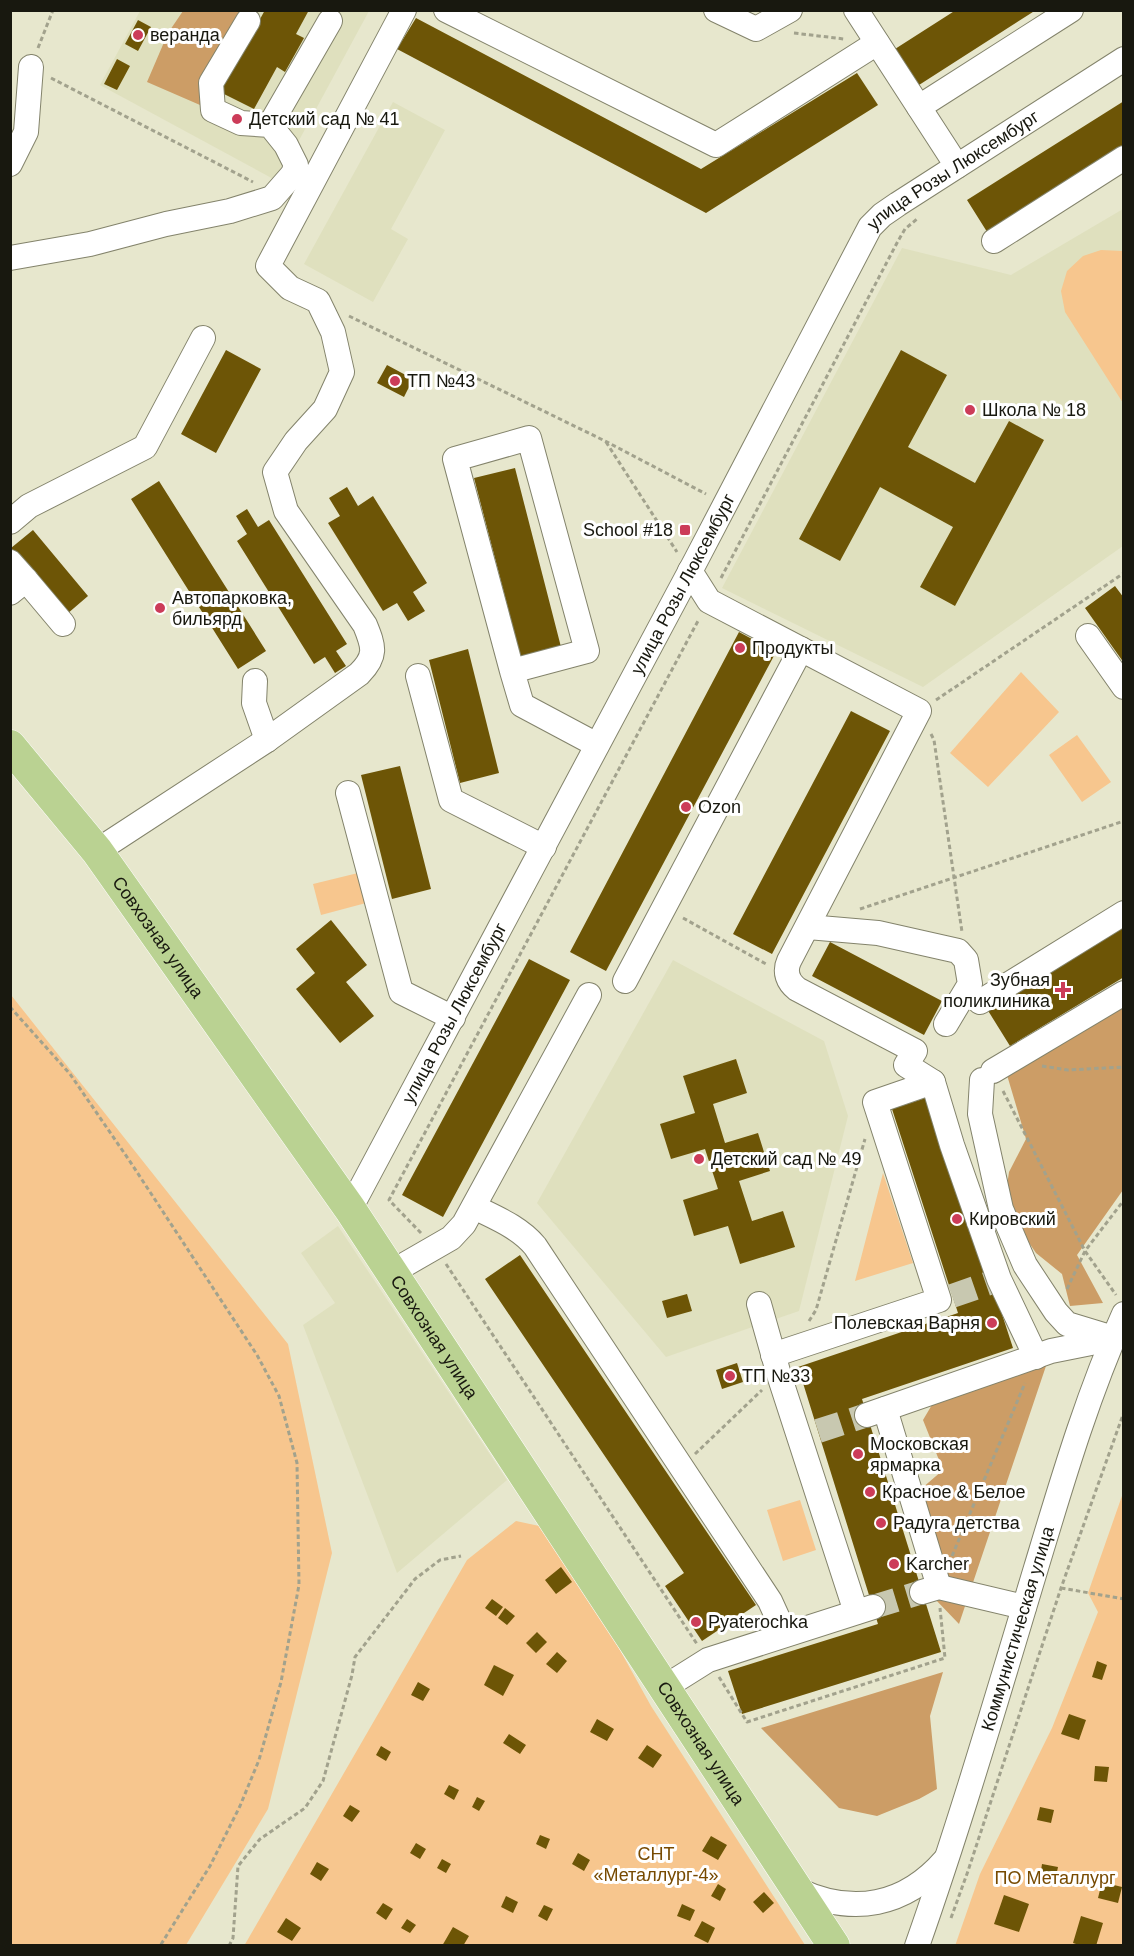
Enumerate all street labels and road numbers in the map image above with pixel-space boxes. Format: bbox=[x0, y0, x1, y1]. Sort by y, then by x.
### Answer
street label: улица Розы Люксембург bbox=[863, 106, 1043, 234]
street label: улица Розы Люксембург bbox=[627, 490, 739, 678]
street label: Совхозная улица bbox=[108, 873, 208, 1003]
street label: улица Розы Люксембург bbox=[398, 919, 511, 1107]
street label: Совхозная улица bbox=[386, 1272, 482, 1403]
street label: Коммунистическая улица bbox=[977, 1523, 1058, 1733]
street label: Совхозная улица bbox=[653, 1678, 749, 1810]

